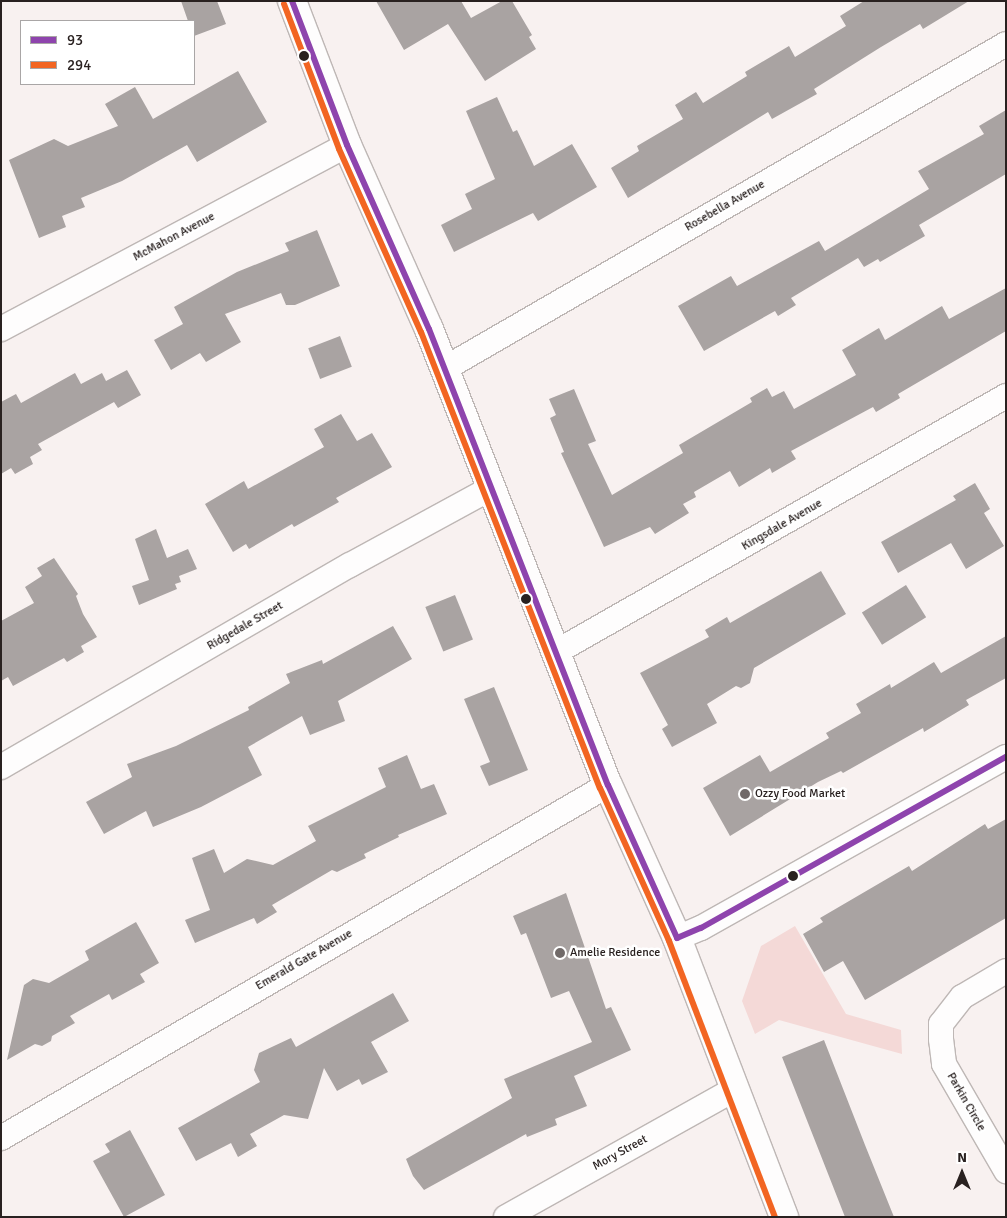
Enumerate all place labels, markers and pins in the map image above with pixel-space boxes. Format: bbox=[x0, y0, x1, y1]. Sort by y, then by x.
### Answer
unlabelled marker bbox=[299, 51, 309, 61]
unlabelled marker bbox=[521, 594, 531, 604]
place label: Ozzy Food Market bbox=[755, 787, 845, 801]
marker: Ozzy Food Market bbox=[739, 788, 751, 800]
unlabelled marker bbox=[788, 871, 798, 881]
place label: Amelie Residence bbox=[570, 946, 660, 960]
marker: Amelie Residence bbox=[554, 947, 566, 959]

